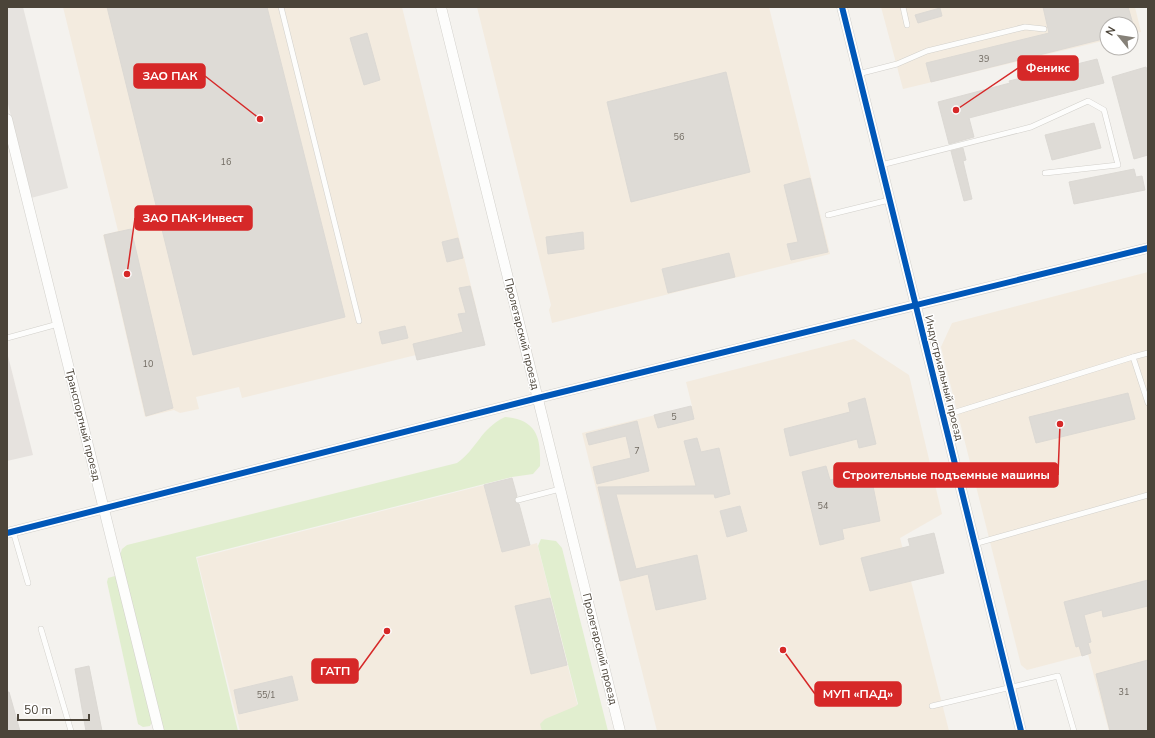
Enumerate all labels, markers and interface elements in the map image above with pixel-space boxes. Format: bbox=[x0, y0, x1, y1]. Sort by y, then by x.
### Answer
north arrow bbox=[1099, 16, 1139, 56]
text: N bbox=[1102, 24, 1119, 39]
house number: 39 bbox=[979, 53, 989, 65]
callout: Феникс bbox=[1018, 56, 1078, 80]
text: Феникс bbox=[1026, 60, 1070, 76]
callout: ЗАО ПАК bbox=[134, 64, 205, 88]
text: ЗАО ПАК bbox=[142, 68, 198, 84]
house number: 56 bbox=[674, 131, 684, 143]
house number: 16 bbox=[221, 156, 231, 168]
callout: ЗАО ПАК-Инвест bbox=[135, 206, 252, 230]
text: ЗАО ПАК-Инвест bbox=[143, 210, 244, 226]
street label: Пролетарский проезд bbox=[501, 277, 543, 392]
street label: Индустриальный проезд bbox=[921, 314, 967, 443]
house number: 10 bbox=[143, 358, 153, 370]
street label: Транспортный проезд bbox=[62, 367, 104, 483]
house number: 5 bbox=[671, 411, 677, 423]
house number: 7 bbox=[634, 445, 640, 457]
callout: Строительные подъемные машины bbox=[834, 463, 1058, 487]
text: Строительные подъемные машины bbox=[842, 467, 1050, 483]
house number: 54 bbox=[818, 500, 829, 512]
street label: Пролетарский проезд bbox=[579, 592, 621, 707]
callout: ГАТП bbox=[312, 659, 358, 683]
text: ГАТП bbox=[320, 663, 350, 679]
callout: МУП «ПАД» bbox=[815, 682, 901, 706]
text: МУП «ПАД» bbox=[823, 686, 893, 702]
house number: 31 bbox=[1119, 686, 1129, 698]
house number: 55/1 bbox=[257, 689, 275, 701]
scale bar bbox=[18, 696, 89, 722]
text: 50 m bbox=[24, 702, 52, 718]

